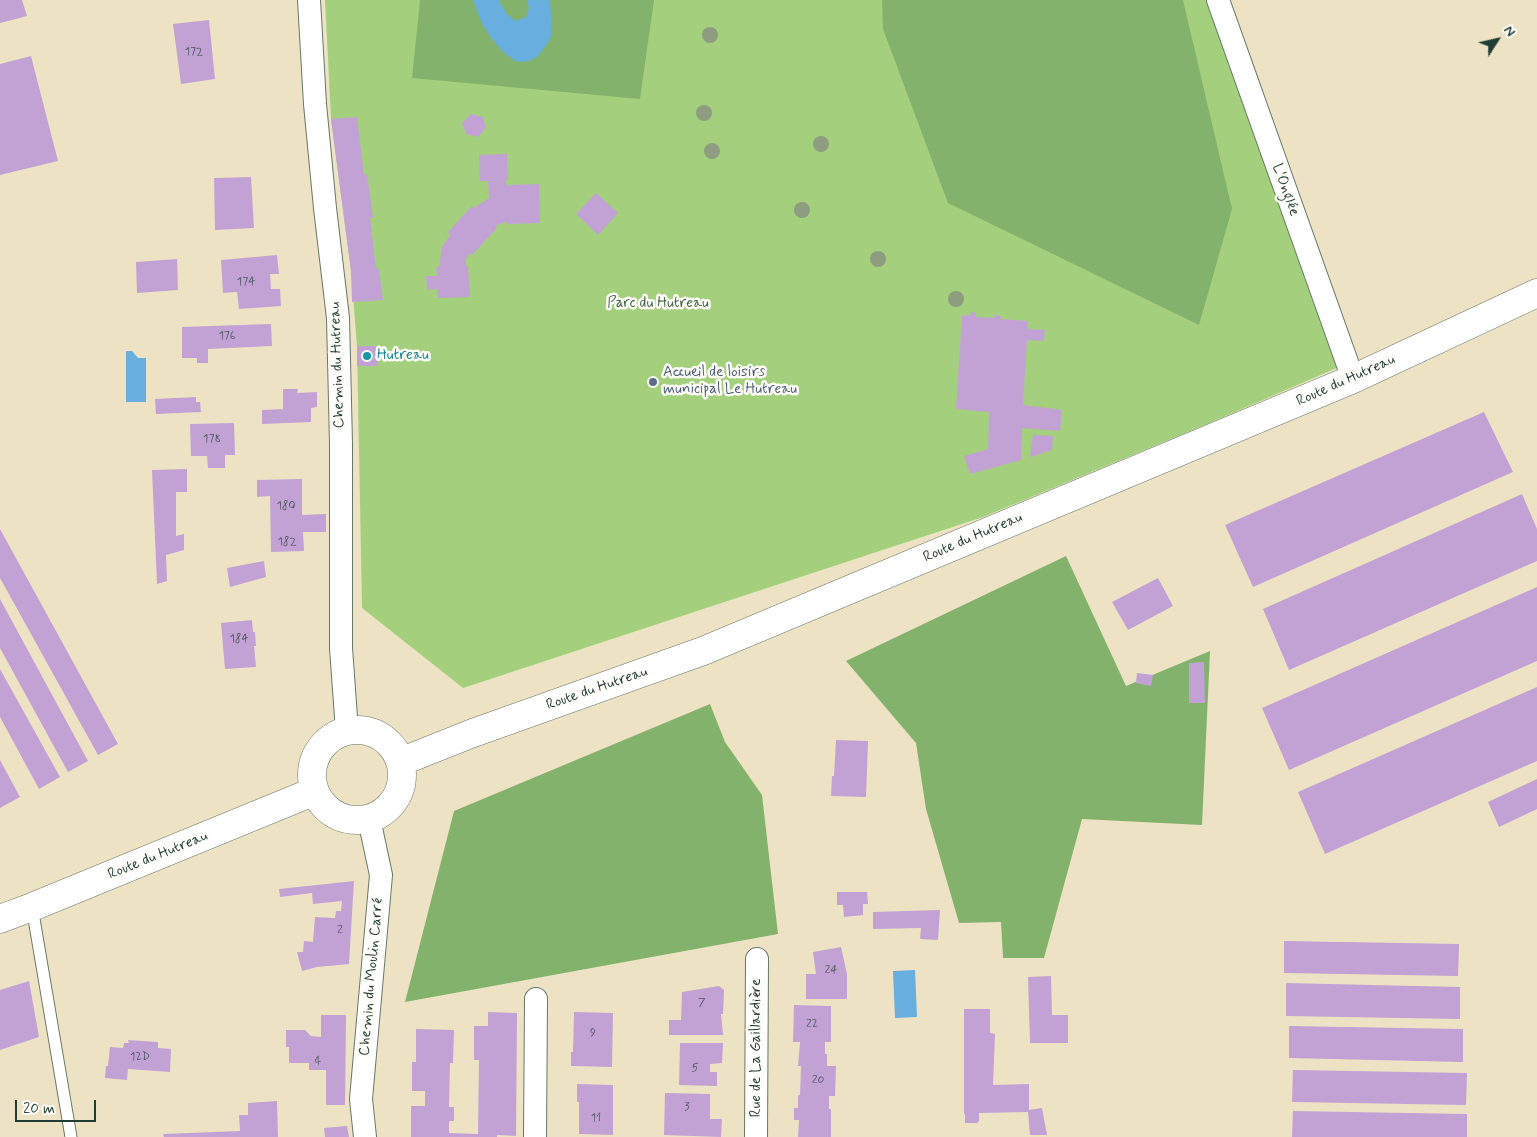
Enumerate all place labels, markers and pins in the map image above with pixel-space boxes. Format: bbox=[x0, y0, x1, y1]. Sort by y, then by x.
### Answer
place label: Hutreau bbox=[377, 347, 429, 365]
marker: Hutreau bbox=[361, 350, 373, 362]
place label: Accueil de loisirs municipal Le Hutreau bbox=[663, 364, 797, 399]
marker: Accueil de loisirs municipal Le Hutreau bbox=[647, 376, 659, 388]

